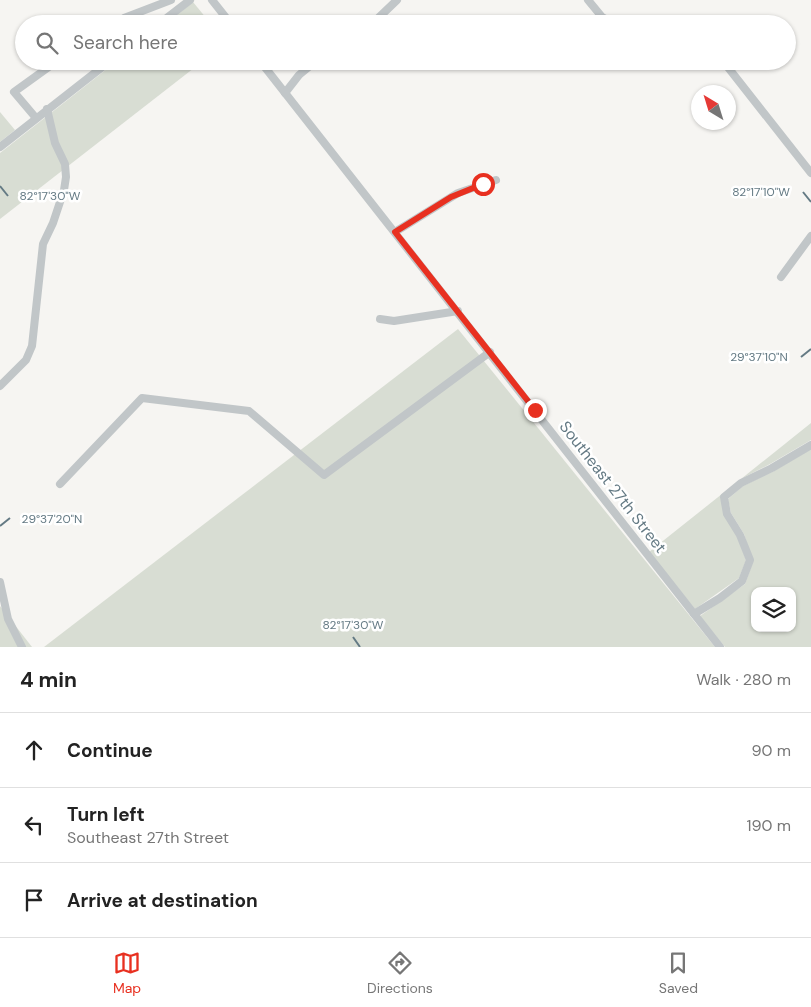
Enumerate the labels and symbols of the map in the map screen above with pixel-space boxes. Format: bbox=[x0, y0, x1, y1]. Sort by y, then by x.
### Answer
north arrow bbox=[691, 85, 736, 130]
route start bbox=[472, 173, 495, 196]
text: 82°17'10"W bbox=[732, 184, 790, 200]
text: 82°17'30"W bbox=[20, 188, 81, 204]
text: 29°37'10"N bbox=[730, 349, 788, 365]
route end bbox=[524, 399, 547, 422]
street label: Southeast 27th Street bbox=[555, 417, 671, 557]
text: 29°37'20"N bbox=[22, 511, 82, 527]
text: 82°17'30"W bbox=[323, 617, 384, 633]

